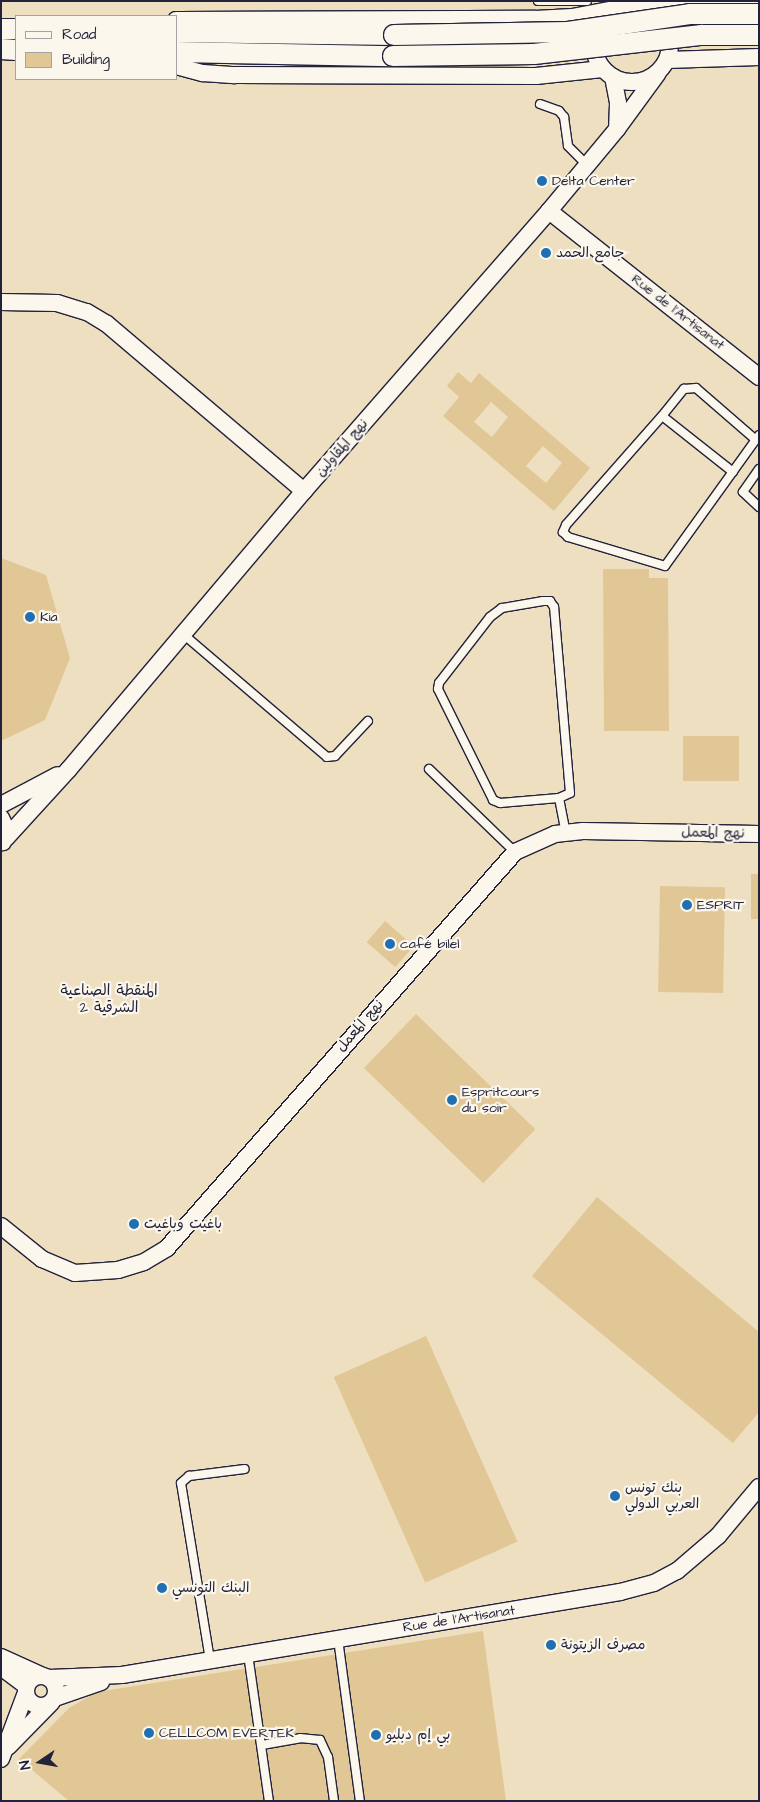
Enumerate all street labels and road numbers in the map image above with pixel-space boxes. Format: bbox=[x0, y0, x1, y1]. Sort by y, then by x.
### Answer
street label: Rue de l'Artisanat bbox=[628, 270, 728, 354]
street label: نهج المقاولين bbox=[312, 416, 372, 480]
street label: نهج المعمل bbox=[681, 824, 745, 842]
street label: نهج المعمل bbox=[333, 997, 387, 1055]
street label: Rue de l'Artisanat bbox=[402, 1602, 516, 1636]

